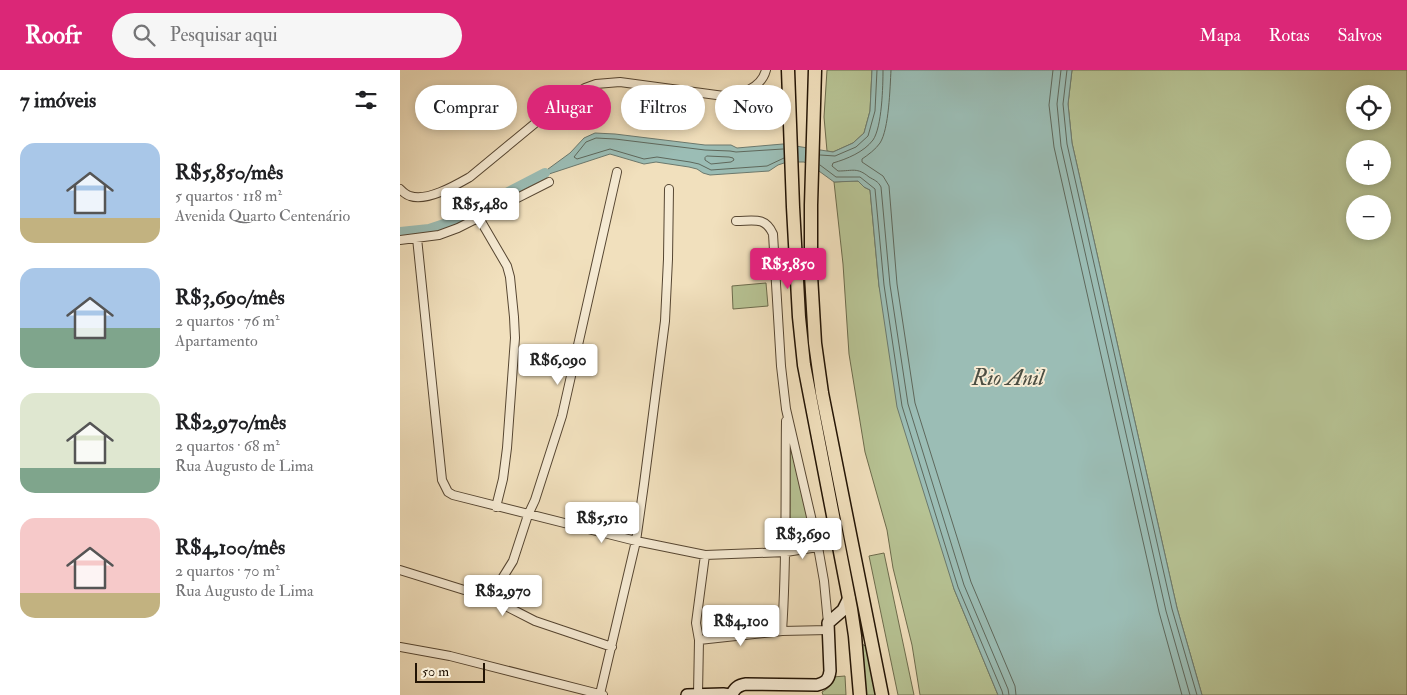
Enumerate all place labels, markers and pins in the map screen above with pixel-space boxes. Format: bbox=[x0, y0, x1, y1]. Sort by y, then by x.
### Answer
pin: R$5,480 bbox=[434, 188, 526, 230]
pin: R$5,850 bbox=[742, 248, 834, 290]
pin: R$6,090 bbox=[512, 344, 604, 386]
pin: R$5,510 bbox=[556, 502, 648, 544]
pin: R$3,690 bbox=[757, 518, 849, 560]
pin: R$2,970 bbox=[457, 574, 549, 617]
pin: R$4,100 bbox=[695, 604, 787, 647]

